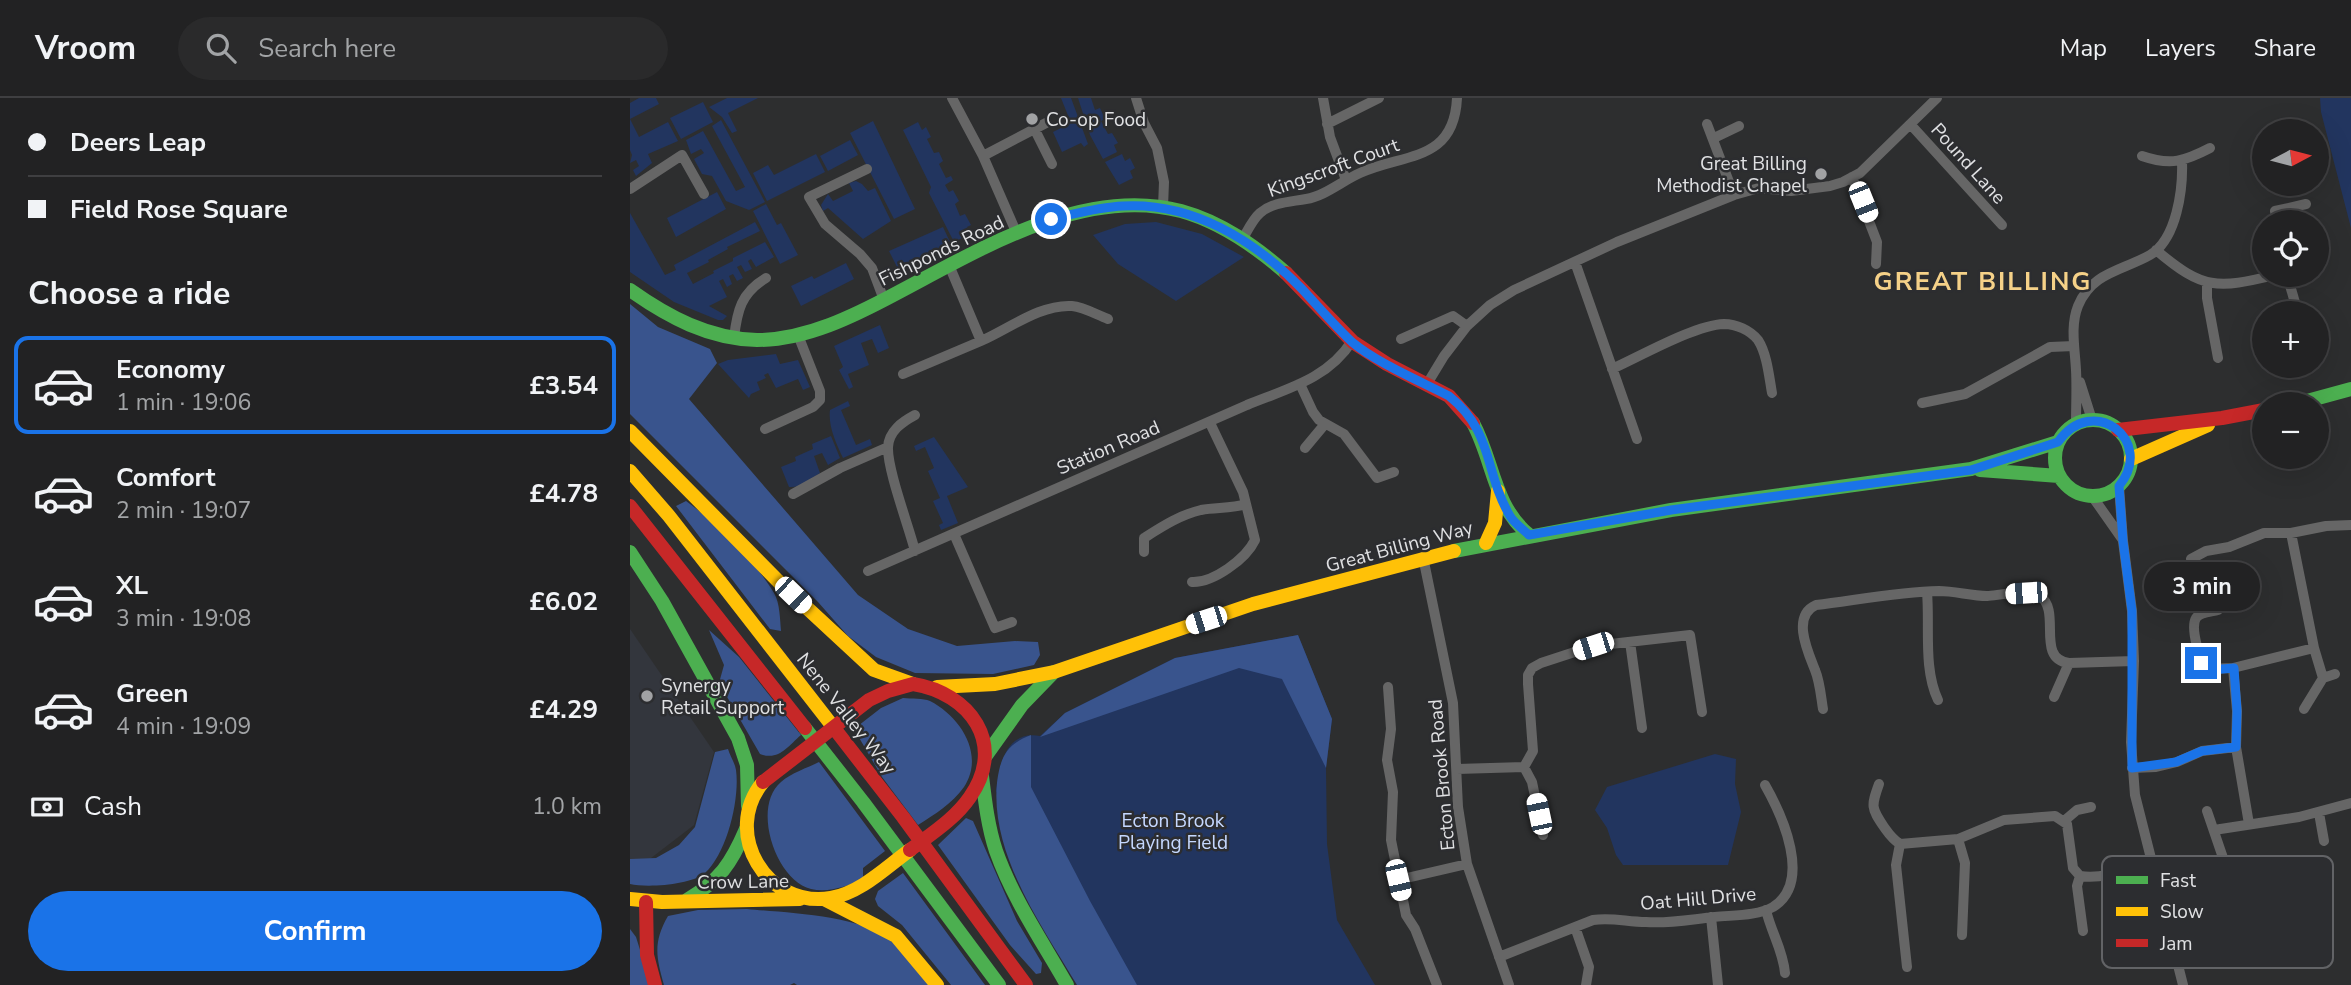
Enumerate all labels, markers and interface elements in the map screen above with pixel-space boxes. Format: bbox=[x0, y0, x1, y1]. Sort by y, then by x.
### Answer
search box bbox=[178, 17, 668, 80]
text: Vroom bbox=[35, 26, 136, 71]
icon: search bbox=[202, 29, 240, 67]
text: Search here bbox=[258, 31, 396, 66]
text: Map bbox=[2060, 32, 2107, 64]
text: Layers bbox=[2145, 32, 2216, 64]
text: Share bbox=[2254, 32, 2316, 64]
place label: Co-op Food bbox=[1046, 107, 1146, 133]
marker: Co-op Food bbox=[1024, 111, 1040, 127]
street label: Pound Lane bbox=[1925, 117, 2012, 210]
north arrow bbox=[2252, 119, 2329, 196]
map controls bbox=[2252, 119, 2329, 469]
text: Deers Leap bbox=[70, 125, 206, 160]
street label: Kingscroft Court bbox=[1264, 132, 1403, 204]
place label: Great Billing Methodist Chapel bbox=[1656, 151, 1807, 199]
marker: Great Billing Methodist Chapel bbox=[1813, 166, 1829, 182]
car bbox=[1846, 179, 1881, 225]
text: Field Rose Square bbox=[70, 192, 288, 227]
route start bbox=[1035, 203, 1067, 235]
street label: Fishponds Road bbox=[874, 209, 1008, 293]
button: locate bbox=[2252, 210, 2329, 287]
district label: GREAT BILLING bbox=[1874, 264, 2092, 299]
text: Choose a ride bbox=[28, 272, 230, 315]
button: + bbox=[2252, 301, 2329, 378]
text: Economy bbox=[116, 352, 225, 387]
icon: car bbox=[32, 354, 95, 417]
text: £3.54 bbox=[529, 368, 598, 403]
text: 1 min · 19:06 bbox=[116, 387, 251, 418]
button: − bbox=[2252, 392, 2329, 469]
street label: Station Road bbox=[1053, 414, 1164, 481]
text: Comfort bbox=[116, 460, 216, 495]
icon: car bbox=[32, 462, 95, 525]
text: £4.78 bbox=[529, 476, 598, 511]
text: 2 min · 19:07 bbox=[116, 495, 251, 526]
street label: Great Billing Way bbox=[1323, 515, 1476, 579]
callout: 3 min bbox=[2143, 561, 2259, 610]
text: XL bbox=[116, 568, 148, 603]
icon: car bbox=[32, 570, 95, 633]
text: 3 min bbox=[2172, 571, 2232, 602]
car bbox=[771, 573, 816, 617]
car bbox=[2005, 581, 2048, 605]
text: £6.02 bbox=[529, 584, 598, 619]
text: 3 min · 19:08 bbox=[116, 603, 251, 634]
car bbox=[1183, 604, 1230, 636]
car bbox=[1570, 630, 1617, 662]
route end bbox=[2185, 647, 2217, 679]
street label: Nene Valley Way bbox=[791, 648, 902, 780]
place label: Synergy Retail Support bbox=[661, 673, 785, 721]
text: Green bbox=[116, 676, 189, 711]
icon: car bbox=[32, 678, 95, 741]
marker: Synergy Retail Support bbox=[639, 688, 655, 704]
text: £4.29 bbox=[529, 692, 598, 727]
street label: Ecton Brook Road bbox=[1422, 698, 1462, 852]
text: 4 min · 19:09 bbox=[116, 711, 251, 742]
icon: cash bbox=[28, 788, 66, 826]
text: Cash bbox=[84, 789, 142, 824]
text: 1.0 km bbox=[532, 791, 602, 822]
car bbox=[1525, 791, 1554, 837]
park label: Ecton Brook Playing Field bbox=[1118, 808, 1228, 856]
legend bbox=[2102, 856, 2333, 968]
car bbox=[1384, 857, 1413, 903]
street label: Crow Lane bbox=[697, 868, 789, 896]
text: Fast bbox=[2160, 868, 2196, 894]
street label: Oat Hill Drive bbox=[1639, 881, 1757, 917]
button: Confirm bbox=[28, 891, 602, 971]
text: Slow bbox=[2160, 899, 2204, 925]
text: Jam bbox=[2159, 931, 2193, 957]

